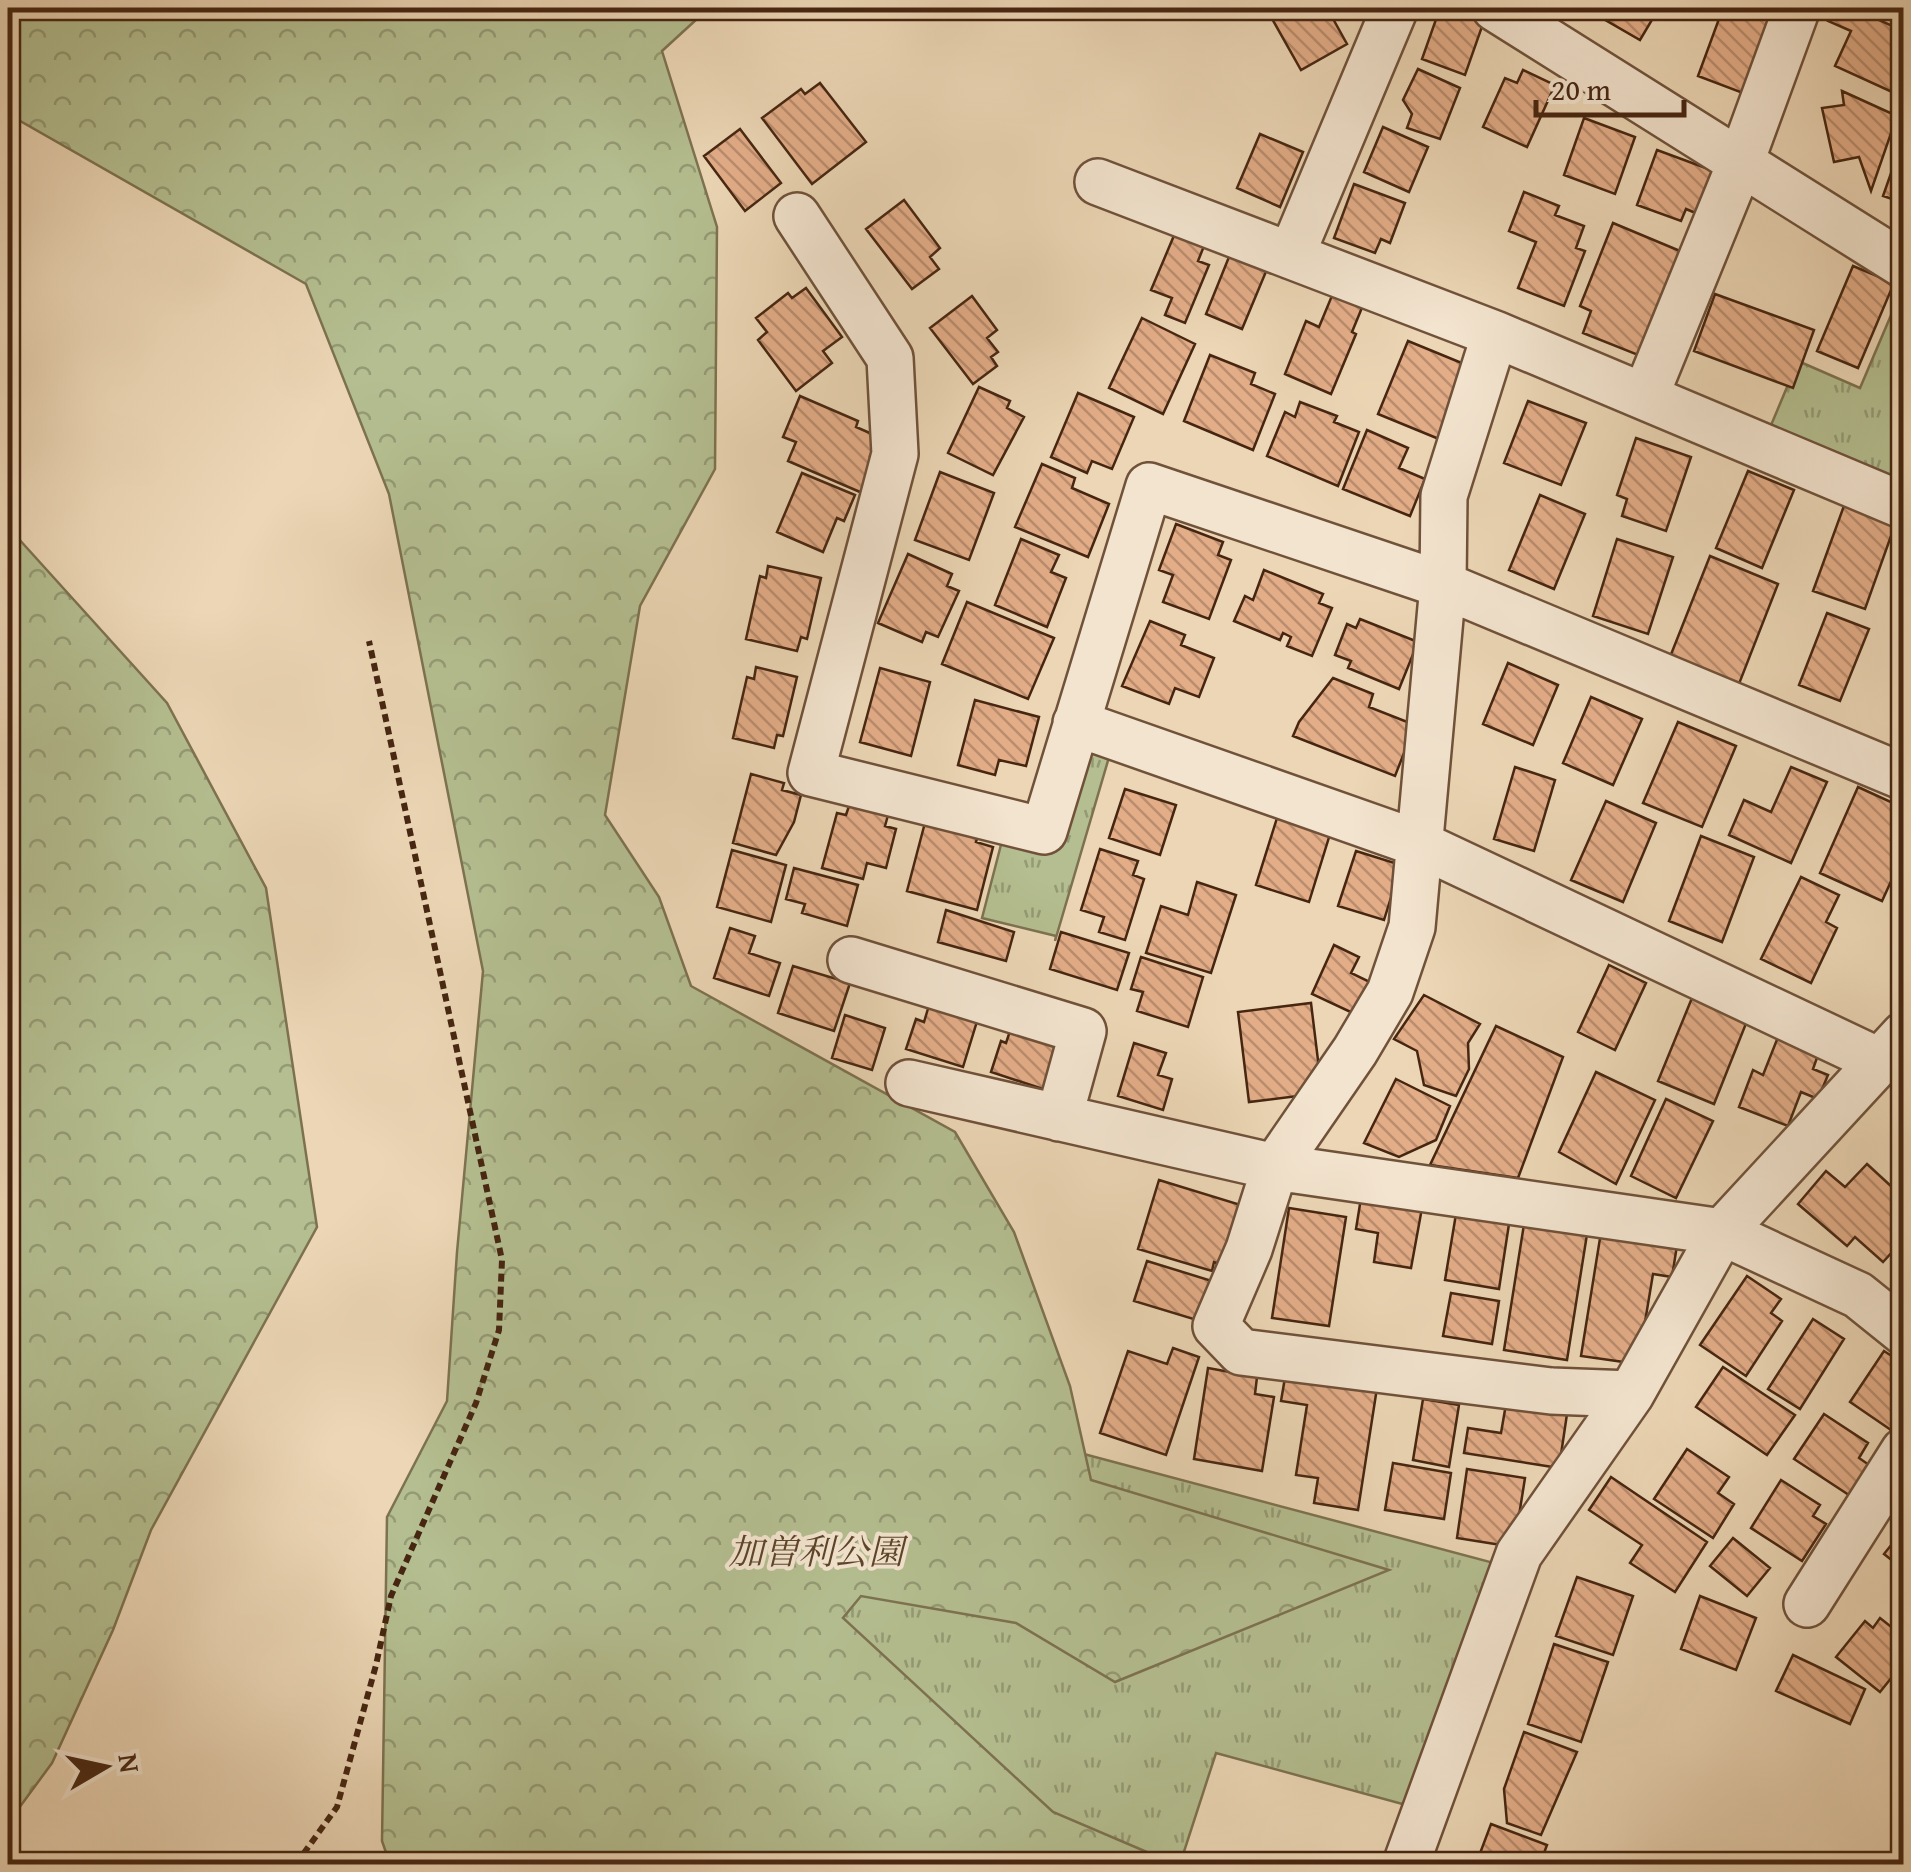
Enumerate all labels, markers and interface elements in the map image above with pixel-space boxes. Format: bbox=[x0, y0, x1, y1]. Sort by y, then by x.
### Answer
scale bar bbox=[1536, 55, 1684, 117]
text: 20 m bbox=[1551, 67, 1611, 111]
park label: 加曽利公園 bbox=[728, 1526, 908, 1577]
north arrow bbox=[55, 1717, 155, 1817]
text: N bbox=[108, 1751, 152, 1776]

